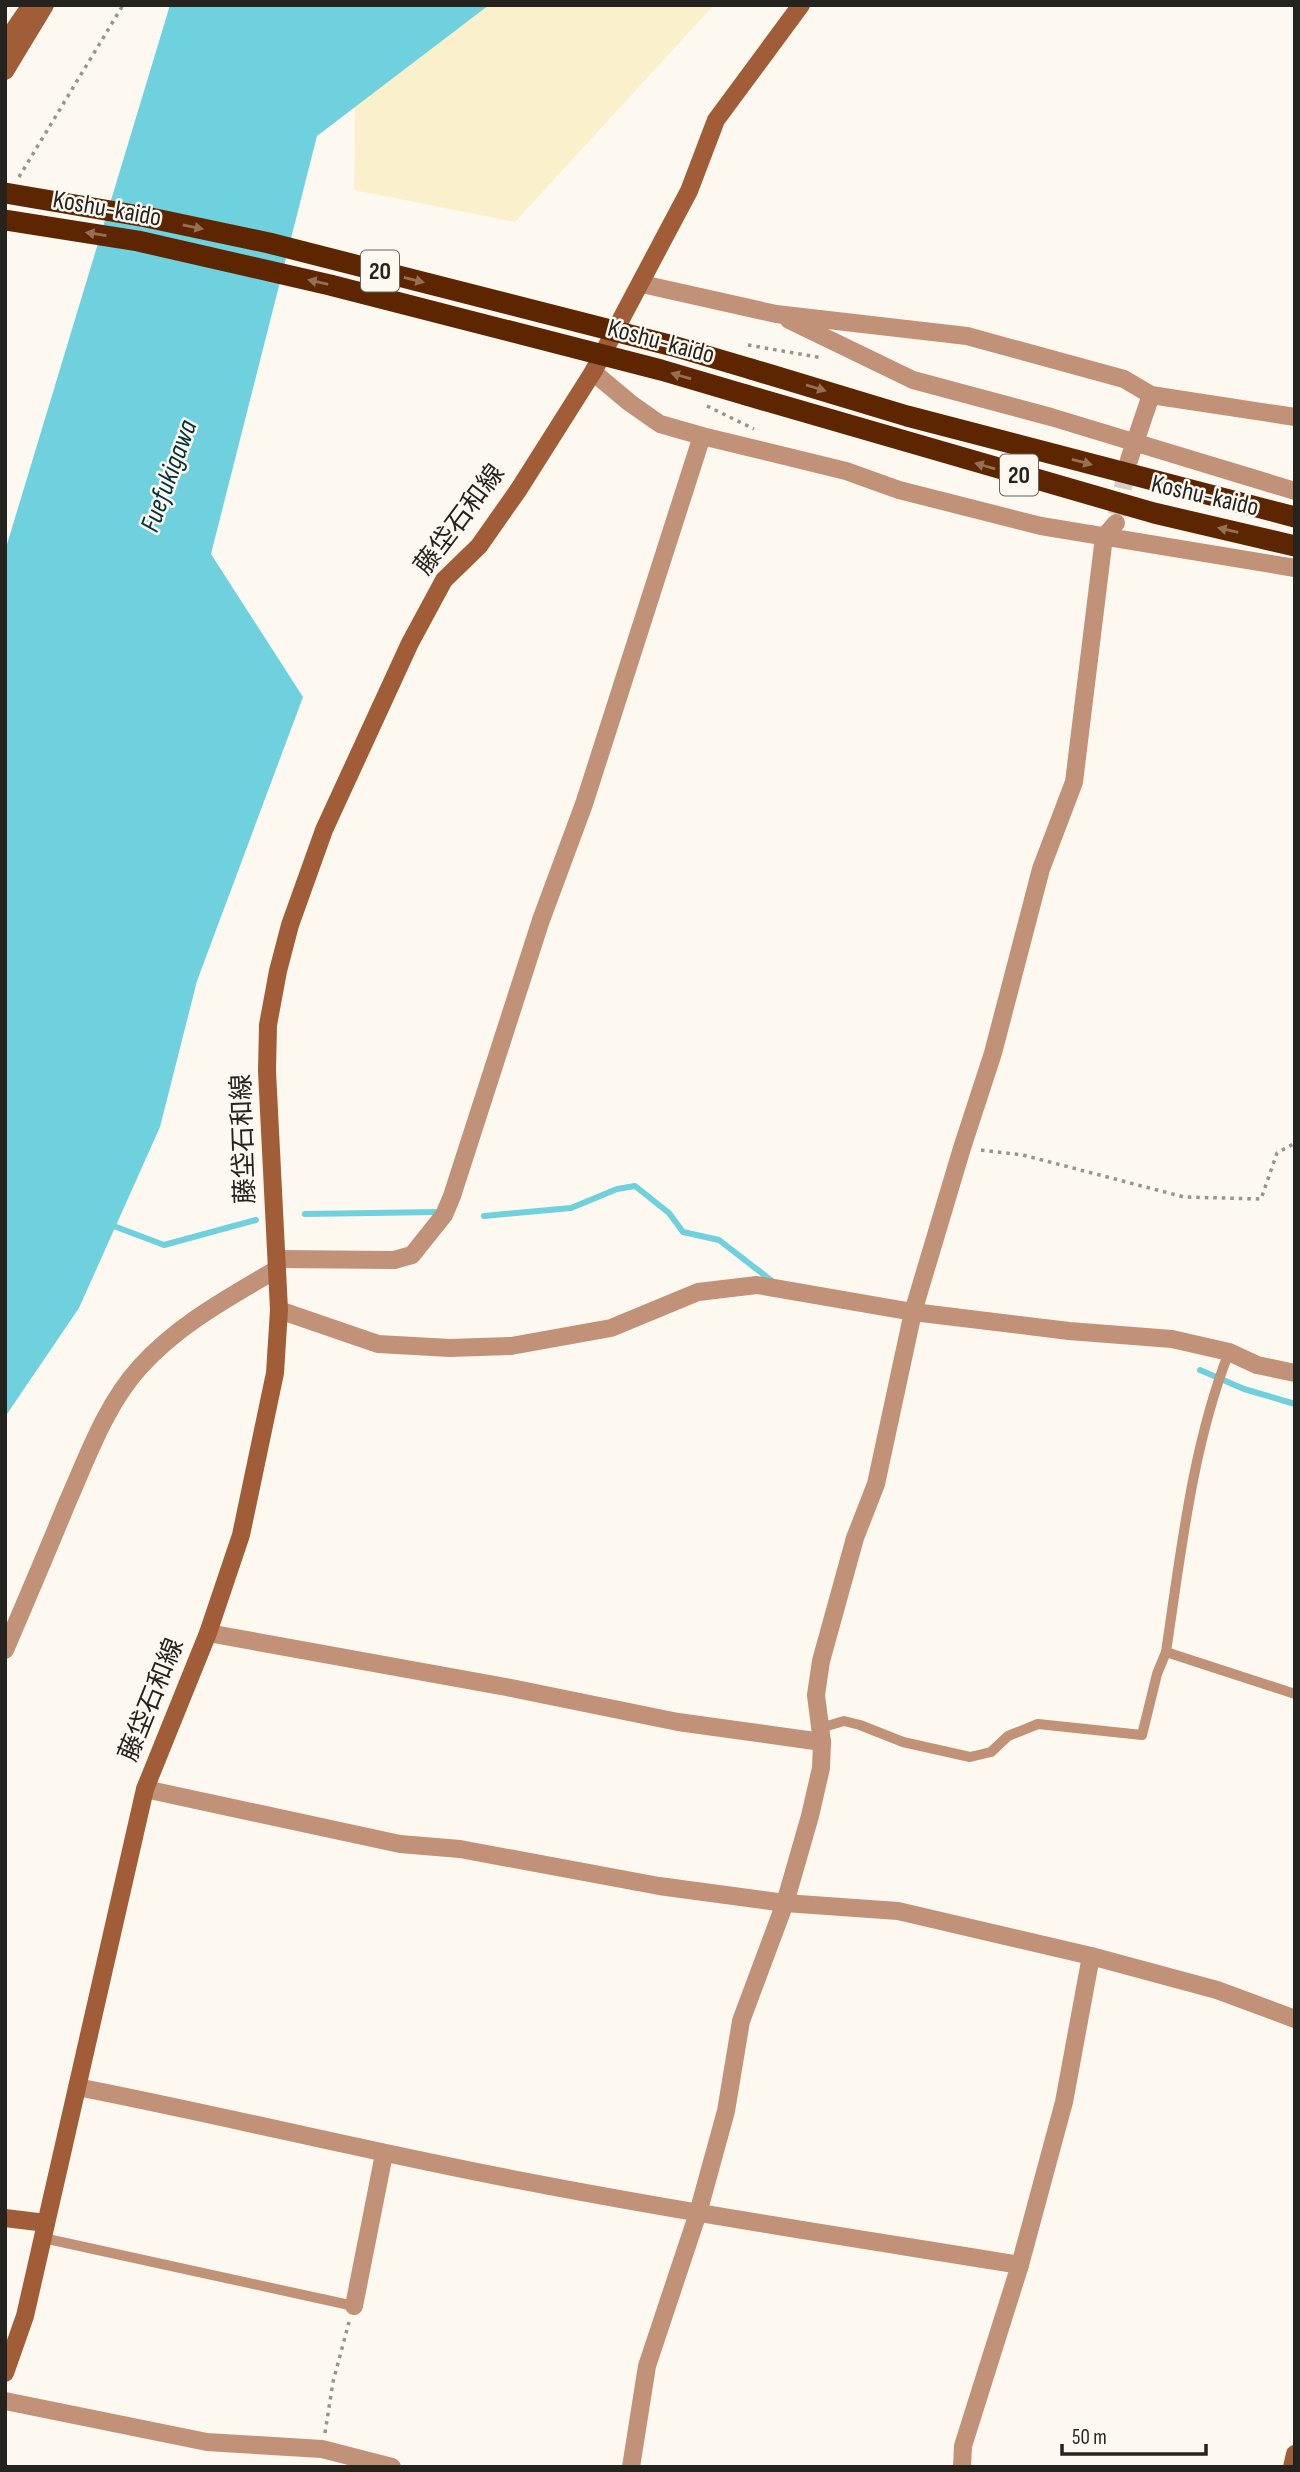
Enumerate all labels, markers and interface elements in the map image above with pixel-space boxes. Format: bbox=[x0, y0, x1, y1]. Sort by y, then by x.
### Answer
street label: Koshu-kaido bbox=[50, 184, 164, 234]
one-way arrow bbox=[182, 221, 204, 232]
one-way arrow bbox=[85, 229, 107, 240]
road number: 20 bbox=[361, 250, 399, 292]
one-way arrow bbox=[403, 275, 425, 286]
one-way arrow bbox=[307, 276, 329, 287]
street label: Koshu-kaido bbox=[604, 313, 718, 371]
one-way arrow bbox=[670, 371, 691, 381]
one-way arrow bbox=[806, 384, 827, 394]
water label: Fuefukigawa bbox=[134, 415, 205, 537]
road number: 20 bbox=[1000, 454, 1038, 496]
one-way arrow bbox=[1072, 457, 1094, 468]
street label: 藤垈石和線 bbox=[408, 459, 512, 581]
one-way arrow bbox=[974, 460, 995, 470]
street label: Koshu-kaido bbox=[1148, 469, 1262, 523]
one-way arrow bbox=[1217, 525, 1239, 536]
street label: 藤垈石和線 bbox=[226, 1073, 262, 1205]
street label: 藤垈石和線 bbox=[113, 1634, 191, 1766]
scale bar bbox=[1062, 2412, 1206, 2456]
text: 50 m bbox=[1072, 2425, 1107, 2450]

